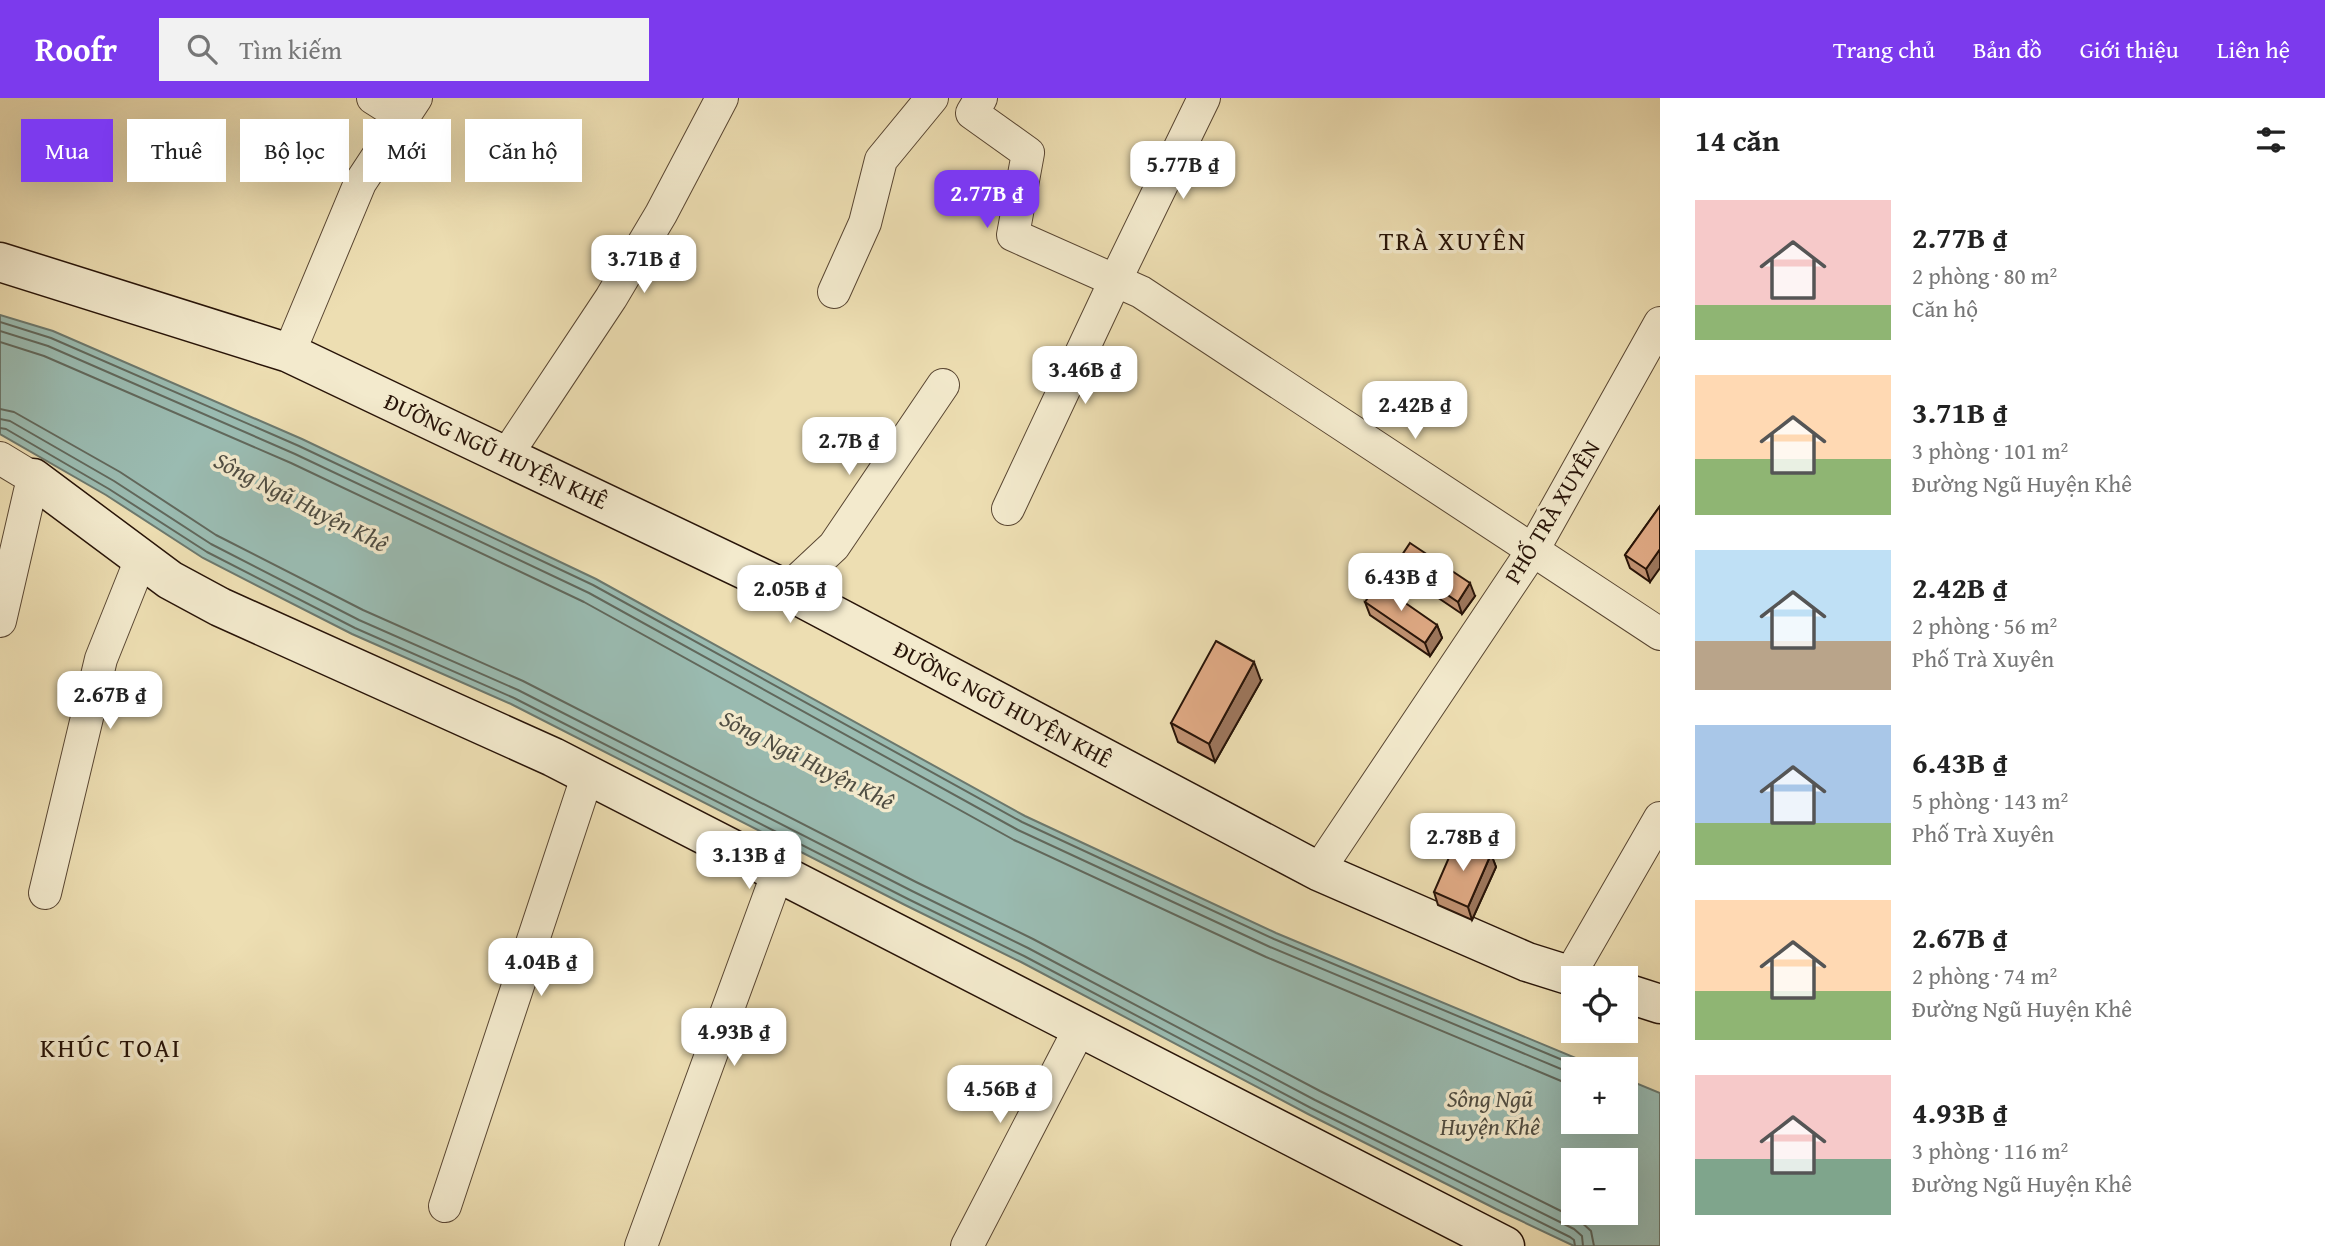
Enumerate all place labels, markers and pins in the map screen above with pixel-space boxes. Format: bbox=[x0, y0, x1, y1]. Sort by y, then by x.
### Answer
pin: 5.77B ₫ bbox=[1118, 141, 1248, 201]
pin: 2.77B ₫ bbox=[922, 170, 1052, 230]
pin: 3.71B ₫ bbox=[579, 236, 709, 295]
pin: 3.46B ₫ bbox=[1020, 346, 1150, 406]
pin: 2.42B ₫ bbox=[1350, 382, 1480, 441]
pin: 2.7B ₫ bbox=[792, 418, 906, 477]
pin: 6.43B ₫ bbox=[1336, 554, 1466, 613]
pin: 2.05B ₫ bbox=[725, 566, 855, 625]
pin: 2.67B ₫ bbox=[45, 672, 175, 731]
pin: 2.78B ₫ bbox=[1398, 814, 1528, 873]
pin: 3.13B ₫ bbox=[684, 832, 814, 891]
pin: 4.04B ₫ bbox=[476, 939, 606, 998]
pin: 4.93B ₫ bbox=[669, 1009, 799, 1068]
pin: 4.56B ₫ bbox=[935, 1066, 1065, 1125]

